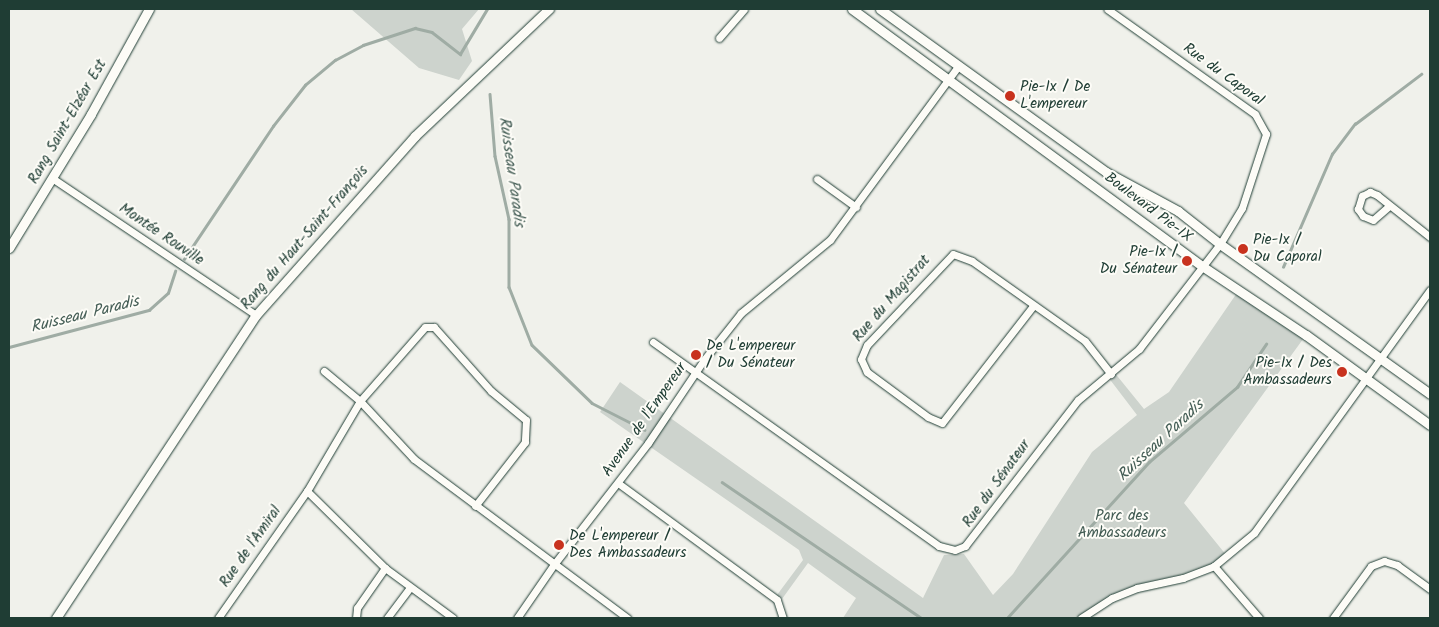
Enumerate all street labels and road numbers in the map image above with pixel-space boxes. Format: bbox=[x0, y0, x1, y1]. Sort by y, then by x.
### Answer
street label: Rue du Caporal bbox=[1179, 40, 1267, 110]
street label: Rang Saint-Elzéar Est bbox=[25, 57, 111, 187]
street label: Rang du Haut-Saint-François bbox=[237, 162, 373, 314]
street label: Boulevard Pie-IX bbox=[1101, 169, 1195, 247]
street label: Montée Rouville bbox=[115, 200, 207, 270]
street label: Rue du Magistrat bbox=[849, 252, 935, 346]
street label: Avenue de l'Empereur bbox=[599, 360, 691, 480]
street label: Rue du Sénateur bbox=[959, 437, 1035, 531]
street label: Rue de l'Amiral bbox=[216, 503, 286, 591]

